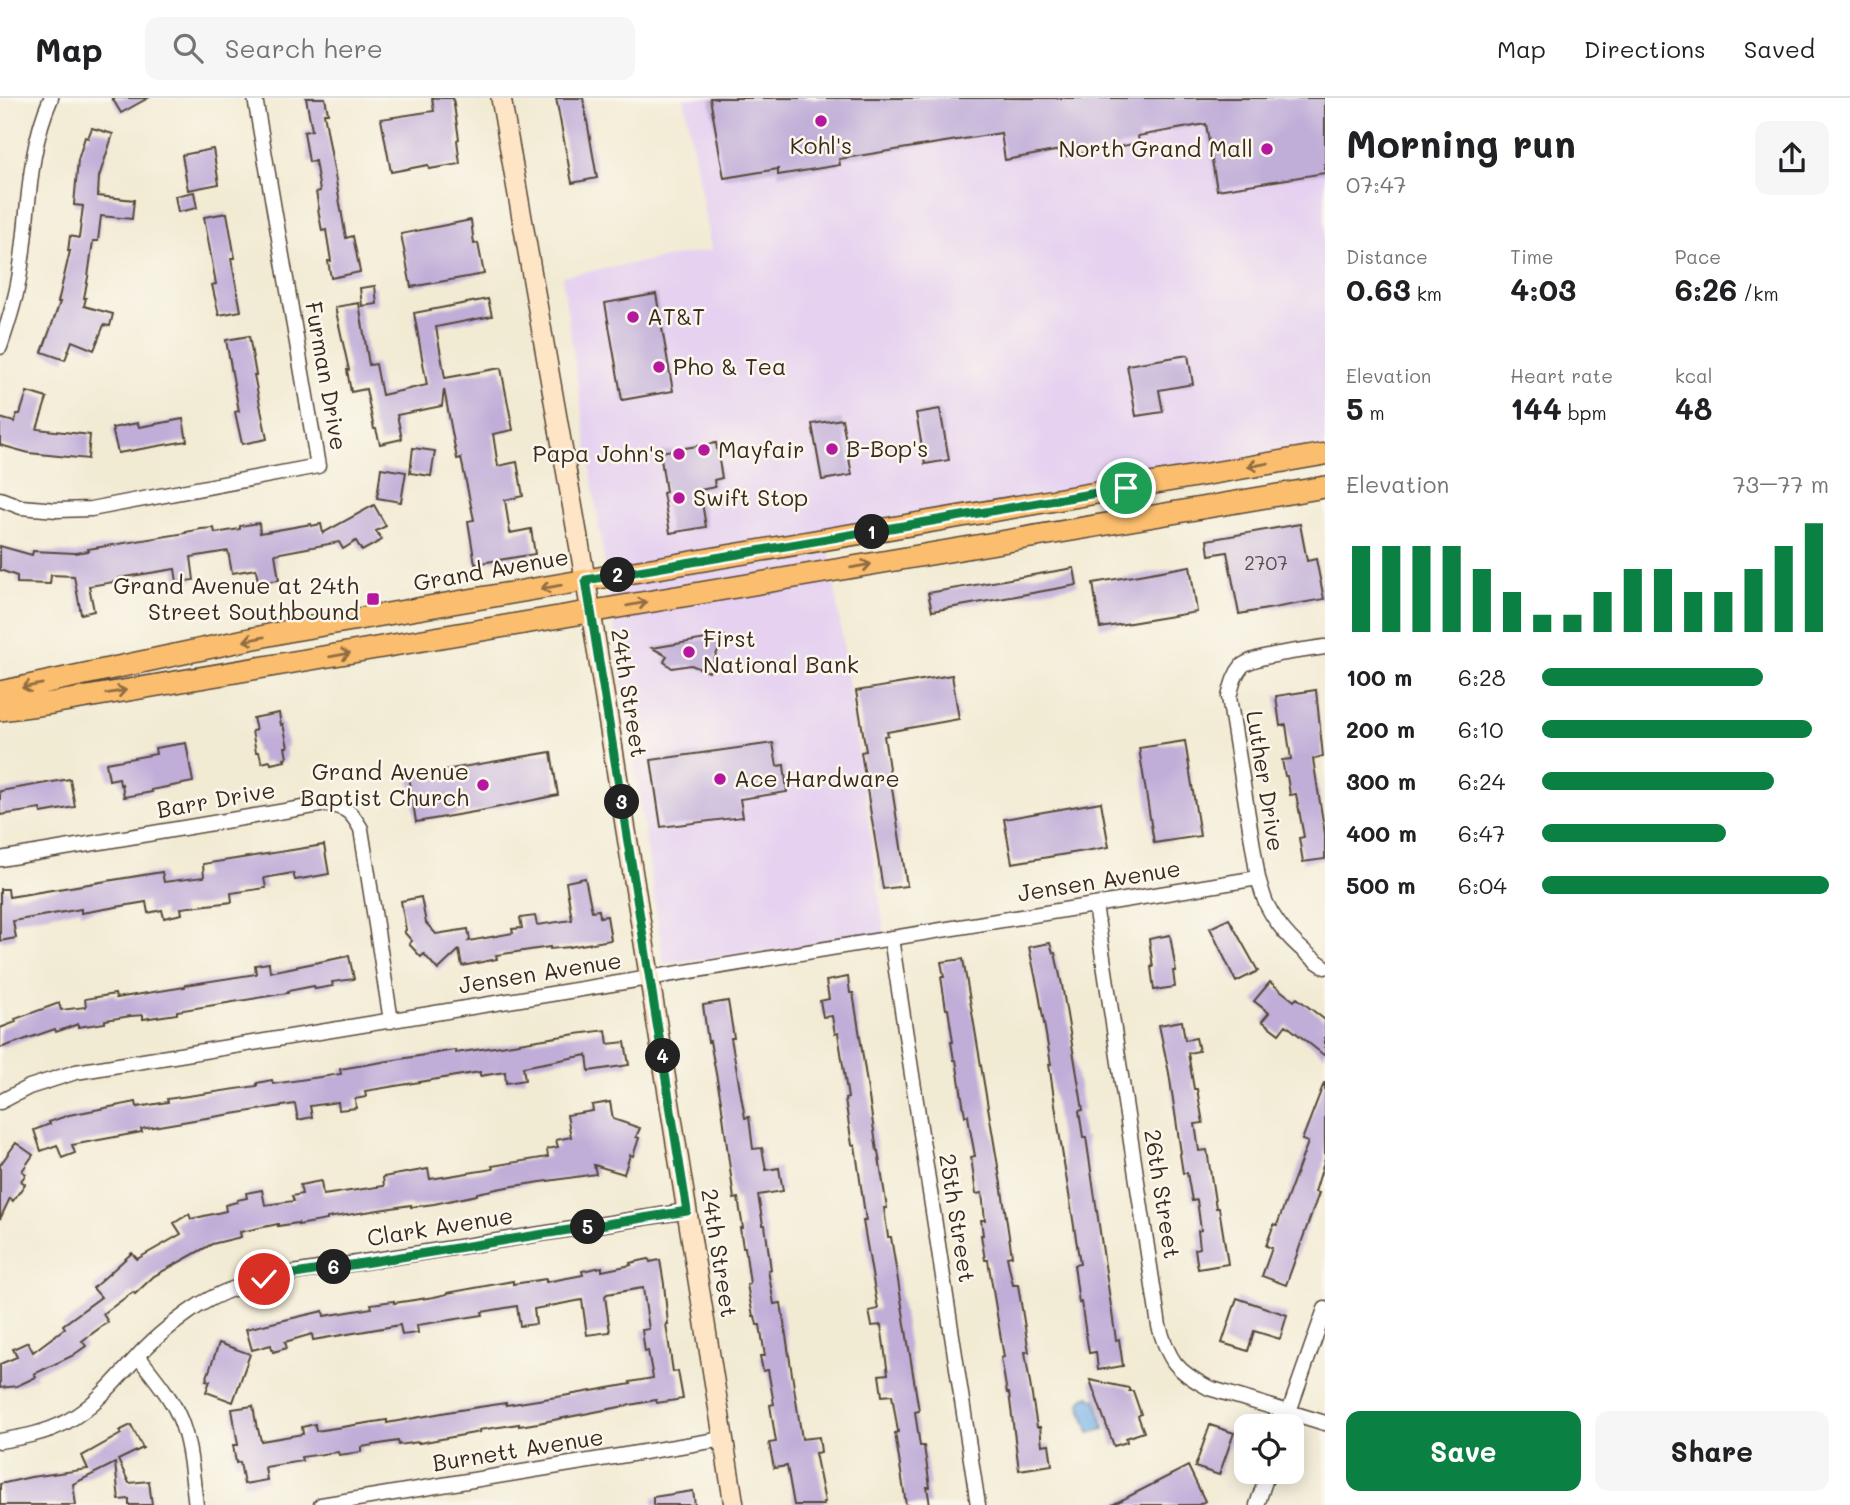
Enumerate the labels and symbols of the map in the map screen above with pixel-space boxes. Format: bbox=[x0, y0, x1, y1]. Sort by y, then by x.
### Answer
marker: Kohl's bbox=[813, 113, 829, 129]
place label: Kohl's bbox=[790, 130, 852, 160]
place label: North Grand Mall bbox=[1059, 133, 1253, 163]
marker: North Grand Mall bbox=[1259, 141, 1275, 157]
street label: Furman Drive bbox=[299, 299, 355, 453]
place label: AT&T bbox=[647, 301, 705, 331]
marker: AT&T bbox=[625, 309, 641, 325]
place label: Pho & Tea bbox=[673, 351, 786, 381]
marker: Pho & Tea bbox=[651, 359, 667, 375]
place label: B-Bop's bbox=[846, 433, 928, 463]
place label: Mayfair bbox=[718, 434, 805, 464]
place label: Papa John's bbox=[532, 438, 665, 468]
marker: B-Bop's bbox=[824, 441, 840, 457]
marker: Mayfair bbox=[696, 442, 712, 458]
marker: Papa John's bbox=[671, 446, 687, 462]
pin bbox=[1096, 458, 1156, 518]
one-way arrow bbox=[1247, 459, 1270, 472]
place label: Swift Stop bbox=[693, 482, 808, 512]
marker: Swift Stop bbox=[671, 490, 687, 506]
pin: 1 bbox=[854, 514, 890, 550]
street label: Grand Avenue bbox=[411, 541, 571, 597]
house number: 2707 bbox=[1244, 550, 1288, 575]
pin: 2 bbox=[600, 558, 636, 592]
one-way arrow bbox=[849, 559, 872, 572]
place label: Grand Avenue at 24th Street Southbound bbox=[113, 570, 359, 626]
one-way arrow bbox=[540, 581, 563, 594]
marker: Grand Avenue at 24th Street Southbound bbox=[365, 591, 381, 607]
one-way arrow bbox=[625, 597, 648, 610]
place label: First National Bank bbox=[703, 623, 859, 679]
street label: 24th Street bbox=[605, 626, 655, 759]
one-way arrow bbox=[243, 632, 266, 646]
marker: First National Bank bbox=[681, 644, 697, 660]
one-way arrow bbox=[328, 648, 351, 661]
one-way arrow bbox=[21, 679, 44, 693]
one-way arrow bbox=[104, 685, 127, 698]
street label: Luther Drive bbox=[1240, 709, 1292, 853]
place label: Grand Avenue Baptist Church bbox=[300, 756, 469, 812]
place label: Ace Hardware bbox=[734, 763, 900, 793]
marker: Ace Hardware bbox=[712, 771, 728, 787]
street label: Barr Drive bbox=[154, 774, 277, 824]
marker: Grand Avenue Baptist Church bbox=[475, 777, 491, 793]
pin: 3 bbox=[604, 784, 640, 820]
street label: Jensen Avenue bbox=[1015, 852, 1183, 908]
street label: Jensen Avenue bbox=[456, 944, 624, 1000]
pin: 4 bbox=[646, 1038, 680, 1074]
street label: 26th Street bbox=[1138, 1127, 1188, 1261]
street label: 25th Street bbox=[933, 1151, 983, 1284]
street label: 24th Street bbox=[695, 1186, 745, 1319]
street label: Clark Avenue bbox=[365, 1200, 515, 1252]
pin: 5 bbox=[570, 1210, 606, 1244]
pin bbox=[234, 1249, 294, 1309]
pin: 6 bbox=[316, 1250, 352, 1284]
street label: Burnett Avenue bbox=[430, 1421, 605, 1477]

